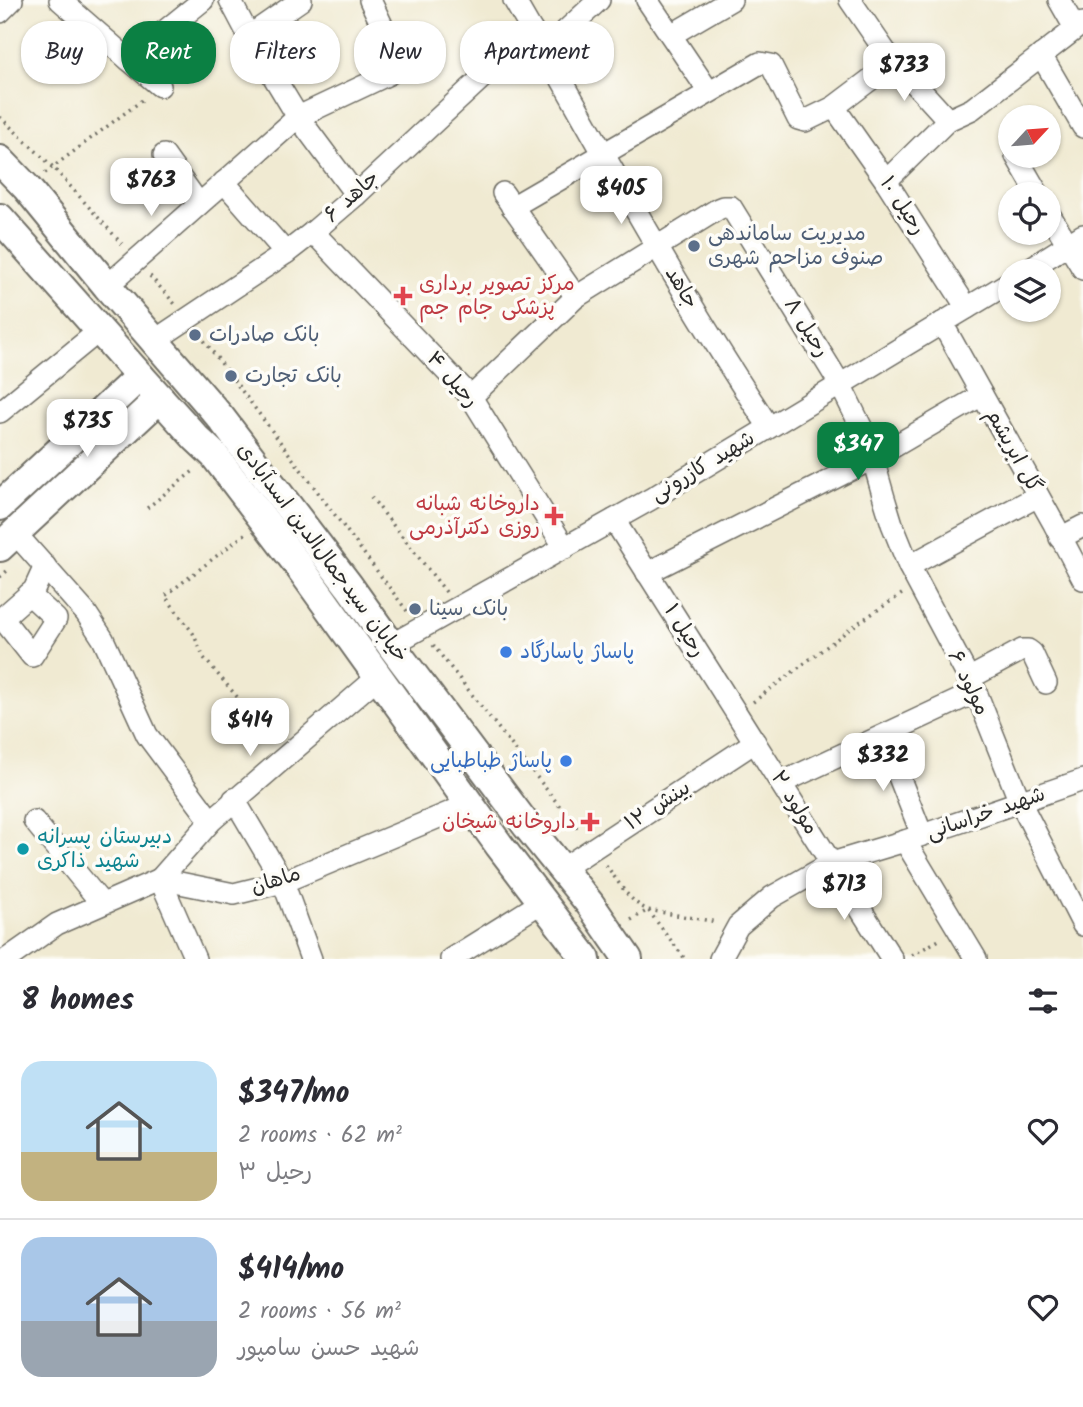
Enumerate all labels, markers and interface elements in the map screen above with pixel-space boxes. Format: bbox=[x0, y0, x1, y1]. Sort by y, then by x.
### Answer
chip: Buy bbox=[21, 21, 107, 84]
chip: Rent bbox=[121, 21, 216, 84]
chip: Filters bbox=[230, 21, 340, 84]
chip: New bbox=[354, 21, 446, 84]
chip: Apartment bbox=[460, 21, 614, 84]
pin: $733 bbox=[863, 43, 945, 103]
text: $733 bbox=[879, 48, 929, 84]
north arrow bbox=[998, 105, 1060, 168]
map controls bbox=[998, 105, 1061, 322]
pin: $763 bbox=[110, 158, 192, 218]
text: $763 bbox=[126, 163, 176, 199]
street label: جاهد ۶ bbox=[317, 163, 387, 231]
pin: $405 bbox=[580, 166, 662, 226]
street label: رحیل ۱۰ bbox=[870, 170, 934, 242]
text: $405 bbox=[596, 171, 646, 207]
button: locate bbox=[998, 182, 1061, 245]
place label: مدیریت ساماندهی صنوف مزاحم شهری bbox=[708, 218, 884, 275]
marker: مدیریت ساماندهی صنوف مزاحم شهری bbox=[686, 238, 702, 254]
button: layers bbox=[998, 259, 1061, 322]
street label: جاهد bbox=[655, 261, 707, 315]
place label: مرکز تصویر برداری پزشکی جام جم bbox=[419, 268, 575, 325]
marker: مرکز تصویر برداری پزشکی جام جم bbox=[393, 286, 413, 306]
street label: رحیل ۸ bbox=[775, 292, 837, 364]
place label: بانک صادرات bbox=[209, 319, 320, 352]
marker: بانک صادرات bbox=[187, 327, 203, 343]
street label: رحیل ۴ bbox=[418, 344, 486, 416]
place label: بانک تجارت bbox=[245, 360, 342, 393]
marker: بانک تجارت bbox=[223, 368, 239, 384]
pin: $735 bbox=[46, 400, 128, 459]
street label: گل ابریشم bbox=[976, 403, 1050, 499]
text: $735 bbox=[63, 404, 111, 440]
pin: $347 bbox=[817, 422, 899, 482]
street label: شهید کازرونی bbox=[645, 423, 761, 511]
text: $347 bbox=[833, 427, 883, 463]
street label: خیابان سیدجمال‌الدین اسدآبادی bbox=[228, 436, 416, 670]
place label: داروخانه شبانه روزی دکترآذرمی bbox=[409, 488, 540, 545]
marker: داروخانه شبانه روزی دکترآذرمی bbox=[546, 508, 562, 524]
place label: بانک سینا bbox=[429, 593, 508, 626]
street label: رحیل ۱ bbox=[655, 598, 713, 664]
marker: بانک سینا bbox=[407, 601, 423, 617]
place label: پاساژ پاسارگاد bbox=[520, 636, 634, 669]
marker: پاساژ پاسارگاد bbox=[498, 644, 514, 660]
street label: مولود ۶ bbox=[938, 645, 998, 721]
pin: $414 bbox=[209, 698, 291, 758]
text: $414 bbox=[227, 703, 273, 739]
pin: $332 bbox=[842, 734, 924, 793]
text: $332 bbox=[857, 738, 909, 774]
place label: پاساژ طباطبایی bbox=[430, 745, 552, 778]
marker: پاساژ طباطبایی bbox=[558, 753, 574, 769]
street label: مولود ۲ bbox=[761, 764, 827, 842]
street label: بینش ۱۲ bbox=[618, 772, 698, 840]
street label: شهید خراسانی bbox=[922, 778, 1050, 850]
place label: داروخانه شیخان bbox=[442, 806, 576, 839]
marker: داروخانه شیخان bbox=[582, 814, 598, 830]
place label: دبیرستان پسرانه شهید ذاکری bbox=[37, 821, 172, 878]
marker: دبیرستان پسرانه شهید ذاکری bbox=[15, 841, 31, 857]
street label: ماهان bbox=[247, 858, 305, 904]
pin: $713 bbox=[803, 862, 885, 922]
text: $713 bbox=[822, 867, 866, 903]
text: 8 homes bbox=[21, 977, 134, 1025]
icon: filters bbox=[1024, 982, 1062, 1020]
text: $347/mo bbox=[238, 1070, 349, 1118]
icon: home bbox=[77, 1089, 161, 1173]
icon: heart bbox=[1024, 1112, 1062, 1150]
text: 2 rooms · 62 m² bbox=[238, 1118, 402, 1154]
text: رحیل ۳ bbox=[238, 1155, 312, 1191]
text: $414/mo bbox=[238, 1246, 344, 1294]
icon: home bbox=[77, 1265, 161, 1349]
icon: heart bbox=[1024, 1288, 1062, 1326]
text: 2 rooms · 56 m² bbox=[238, 1294, 401, 1330]
text: شهید حسن سامپور bbox=[238, 1331, 420, 1367]

